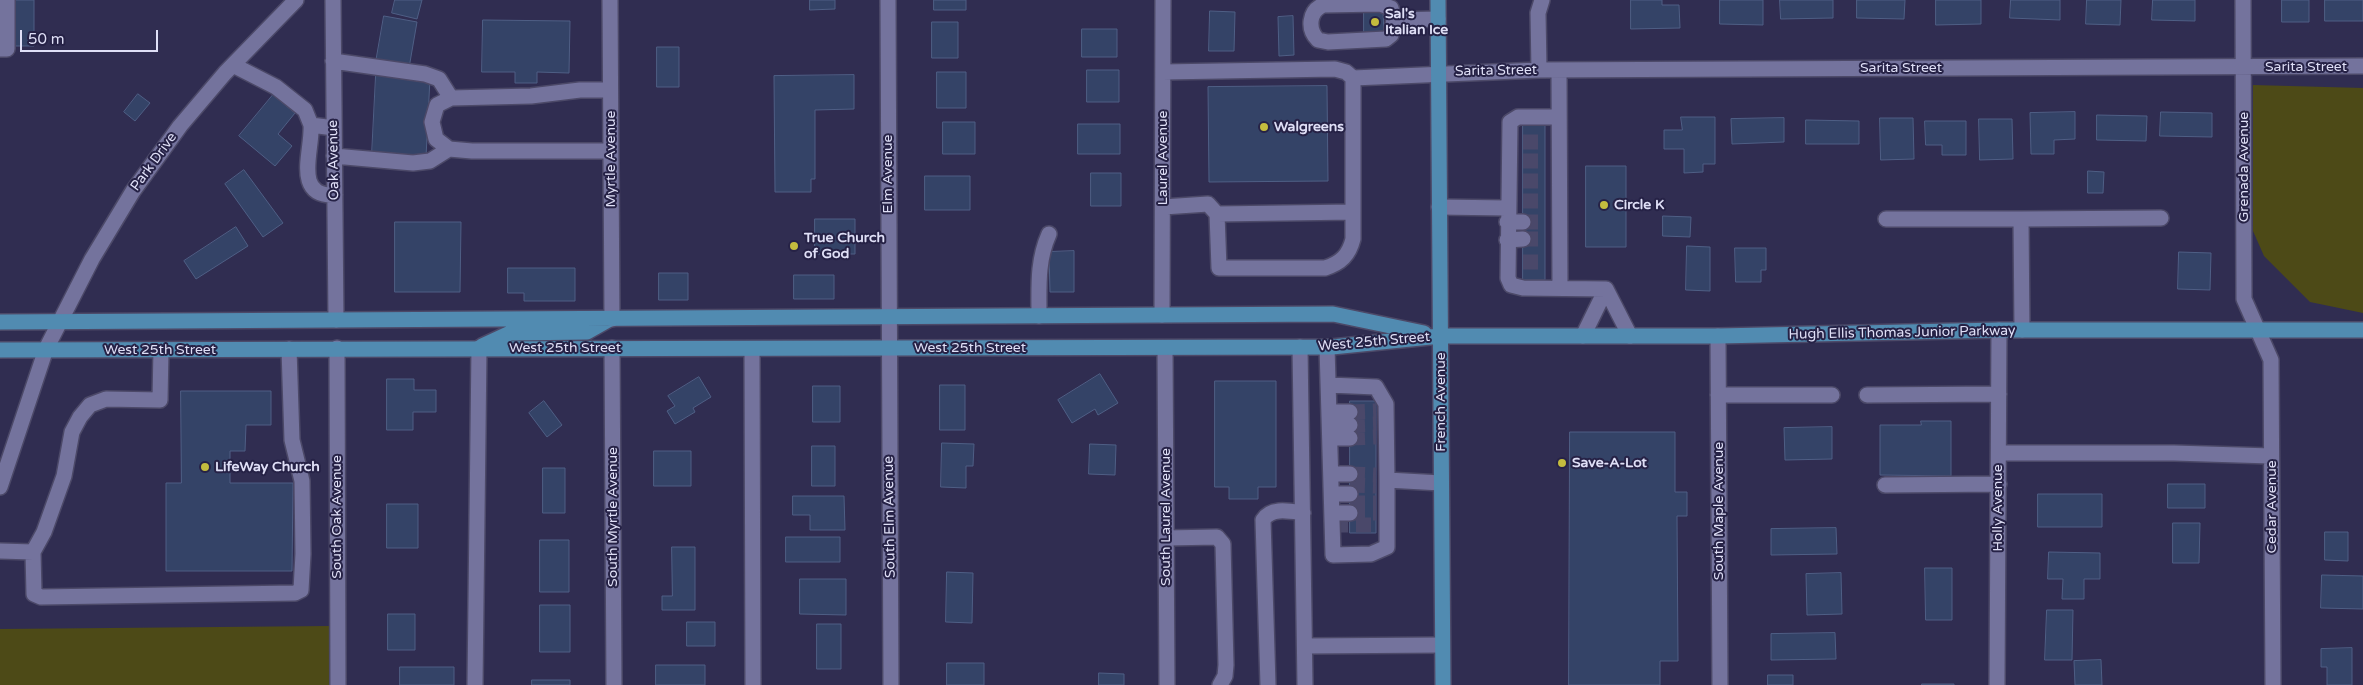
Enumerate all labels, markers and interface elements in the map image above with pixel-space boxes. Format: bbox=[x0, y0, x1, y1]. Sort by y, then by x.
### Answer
place label: Sal's Italian Ice bbox=[1385, 6, 1448, 38]
marker: Sal's Italian Ice bbox=[1369, 16, 1381, 28]
scale bar bbox=[22, 20, 160, 52]
text: 50 m bbox=[28, 30, 65, 48]
street label: Sarita Street bbox=[2265, 59, 2347, 75]
street label: Sarita Street bbox=[1860, 60, 1942, 76]
street label: Sarita Street bbox=[1455, 62, 1537, 80]
street label: Myrtle Avenue bbox=[603, 111, 619, 207]
street label: Laurel Avenue bbox=[1155, 111, 1171, 205]
street label: Grenada Avenue bbox=[2236, 112, 2252, 222]
place label: Walgreens bbox=[1274, 119, 1344, 135]
street label: Oak Avenue bbox=[325, 120, 343, 200]
marker: Walgreens bbox=[1258, 121, 1270, 133]
street label: Park Drive bbox=[127, 130, 181, 194]
street label: Elm Avenue bbox=[880, 134, 896, 214]
place label: Circle K bbox=[1614, 197, 1664, 213]
marker: Circle K bbox=[1598, 199, 1610, 211]
place label: True Church of God bbox=[804, 230, 885, 262]
marker: True Church of God bbox=[788, 240, 800, 252]
street label: Hugh Ellis Thomas Junior Parkway bbox=[1788, 323, 2016, 343]
street label: West 25th Street bbox=[1317, 329, 1431, 355]
street label: West 25th Street bbox=[509, 340, 621, 356]
street label: West 25th Street bbox=[914, 340, 1026, 356]
street label: West 25th Street bbox=[104, 342, 216, 358]
street label: French Avenue bbox=[1433, 352, 1449, 452]
street label: South Maple Avenue bbox=[1711, 442, 1727, 580]
street label: South Myrtle Avenue bbox=[605, 447, 621, 587]
street label: South Laurel Avenue bbox=[1158, 448, 1174, 586]
street label: South Oak Avenue bbox=[329, 455, 345, 579]
place label: Save-A-Lot bbox=[1572, 455, 1647, 471]
street label: South Elm Avenue bbox=[881, 456, 899, 578]
marker: Save-A-Lot bbox=[1556, 457, 1568, 469]
place label: LifeWay Church bbox=[215, 459, 320, 475]
street label: Cedar Avenue bbox=[2264, 460, 2280, 554]
marker: LifeWay Church bbox=[199, 461, 211, 473]
street label: Holly Avenue bbox=[1990, 464, 2006, 552]

